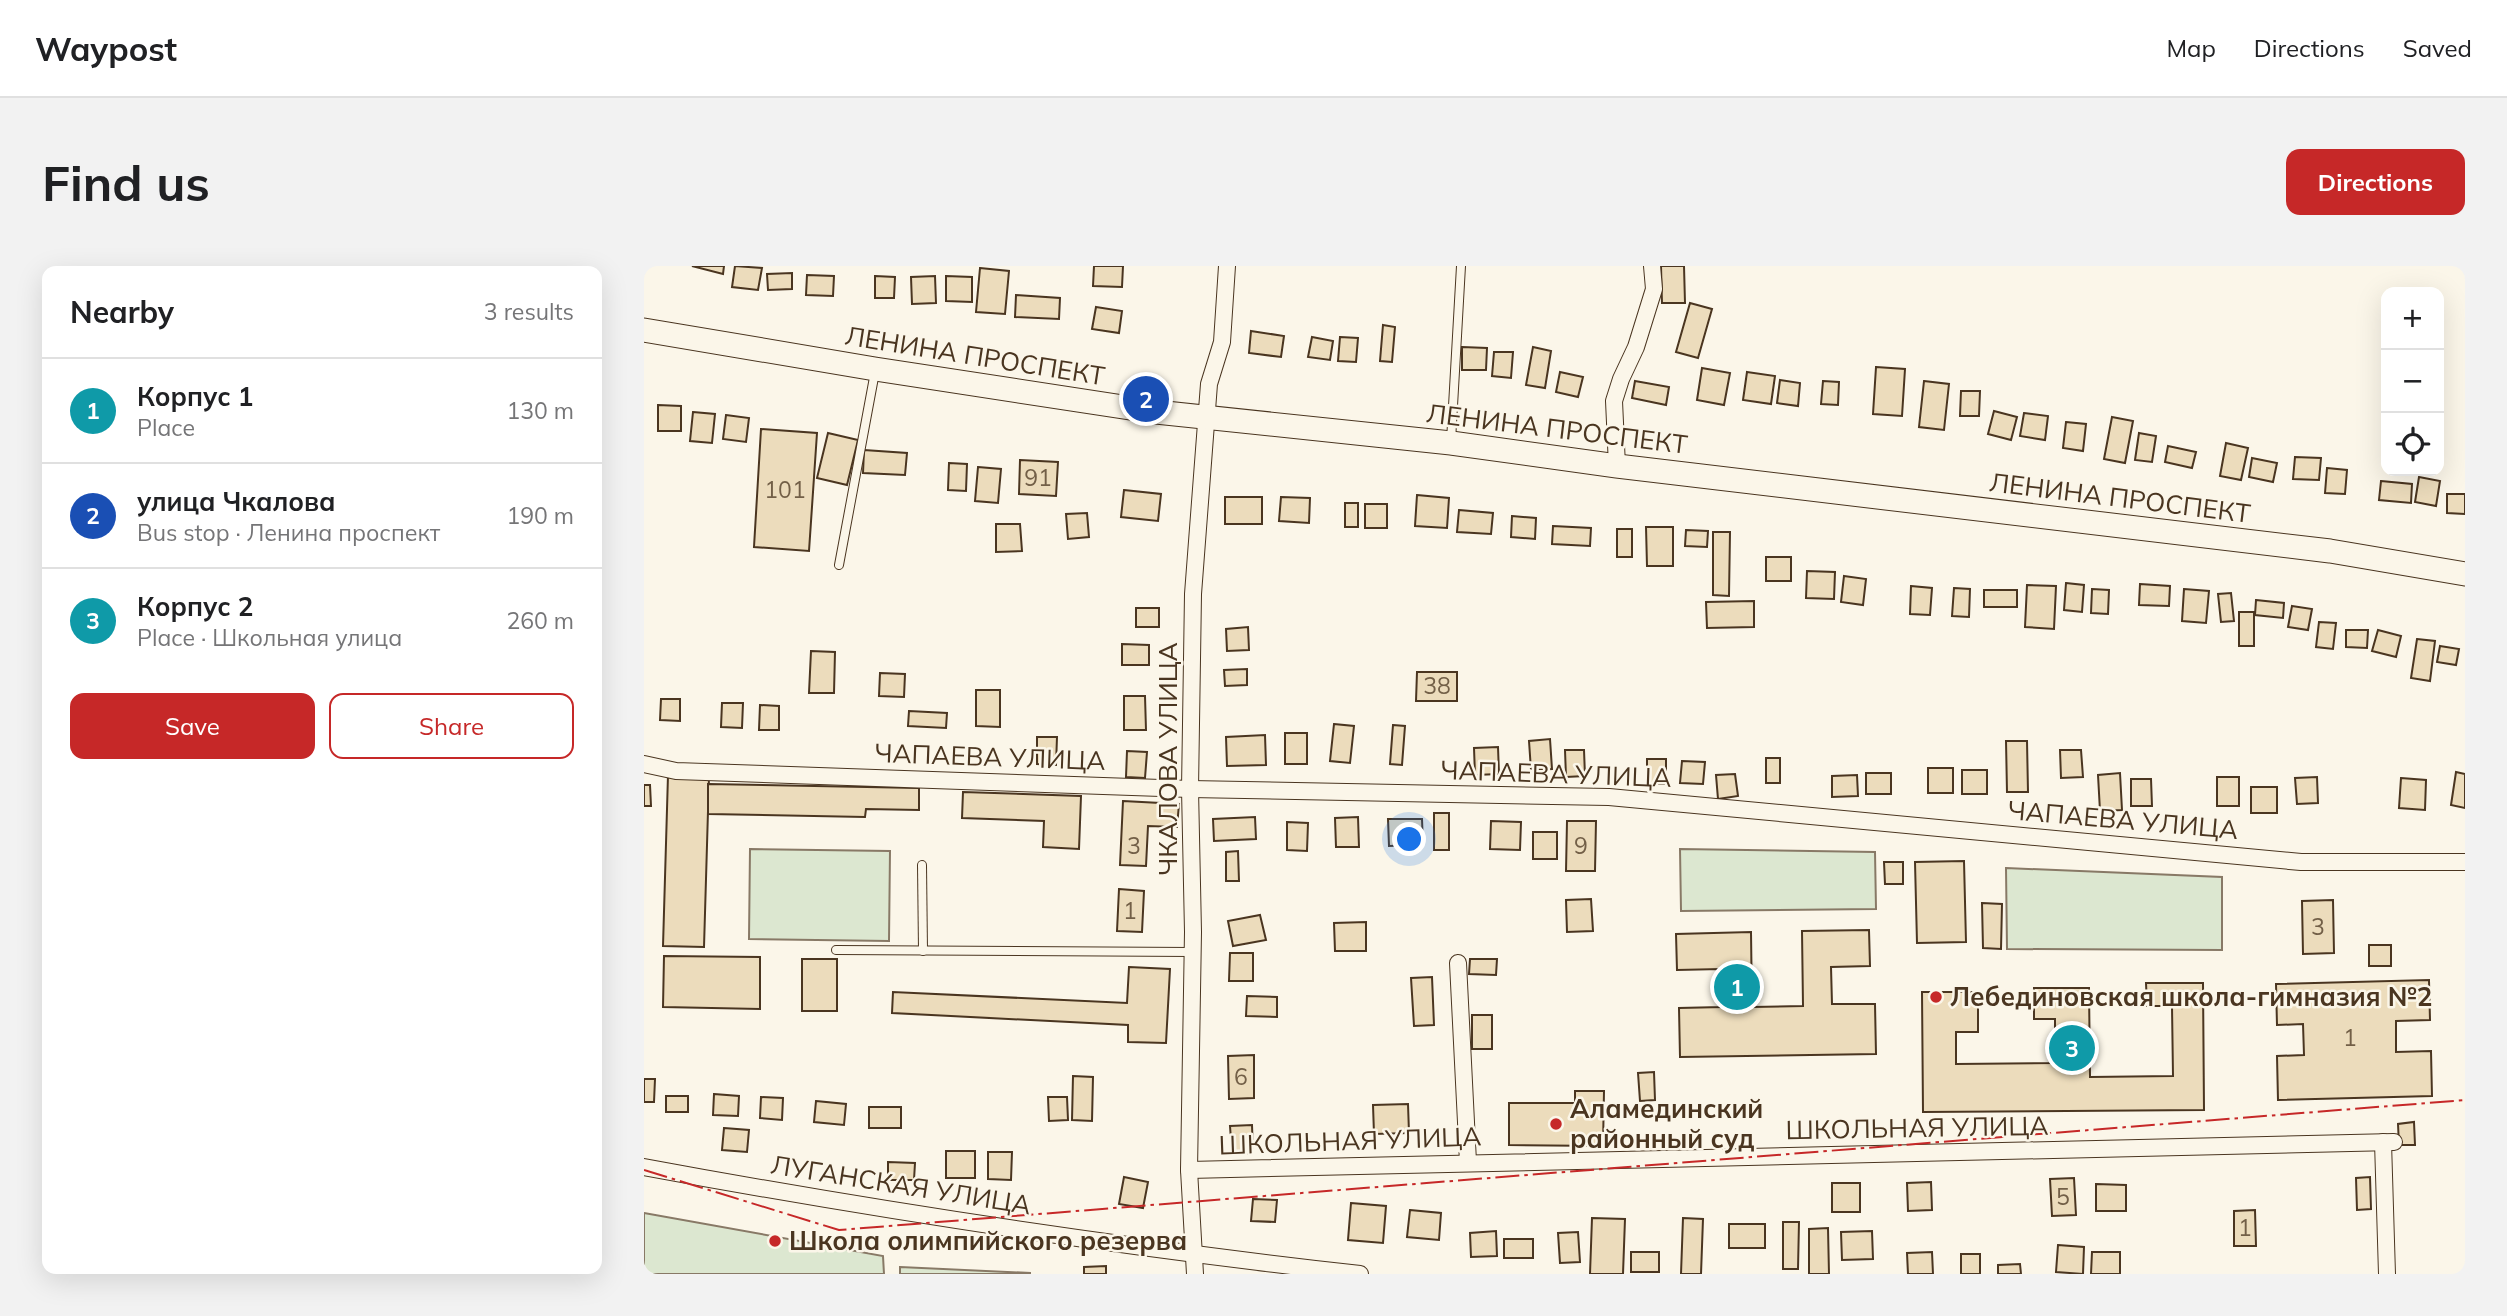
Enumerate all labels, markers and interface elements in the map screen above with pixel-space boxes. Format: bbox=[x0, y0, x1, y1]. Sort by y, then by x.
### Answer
text: Waypost bbox=[35, 28, 177, 69]
text: Map bbox=[2166, 33, 2216, 63]
text: Directions bbox=[2254, 33, 2365, 63]
text: Saved bbox=[2403, 33, 2472, 63]
button: Directions bbox=[2286, 149, 2465, 215]
text: Find us bbox=[42, 152, 210, 213]
map controls bbox=[2381, 287, 2444, 476]
button: + bbox=[2381, 287, 2444, 350]
text: Nearby bbox=[70, 293, 174, 331]
text: 3 results bbox=[484, 297, 574, 326]
street label: ЛЕНИНА ПРОСПЕКТ bbox=[843, 319, 1108, 392]
button: − bbox=[2381, 350, 2444, 413]
pin: 2 bbox=[1123, 373, 1169, 425]
text: Корпус 1 bbox=[137, 380, 253, 413]
text: 1 bbox=[86, 396, 100, 425]
text: 130 m bbox=[506, 396, 574, 425]
street label: ЛЕНИНА ПРОСПЕКТ bbox=[1425, 396, 1690, 461]
text: Place bbox=[137, 413, 195, 442]
button: locate bbox=[2381, 413, 2444, 476]
house number: 91 bbox=[1024, 463, 1052, 492]
street label: ЛЕНИНА ПРОСПЕКТ bbox=[1988, 465, 2253, 530]
house number: 101 bbox=[764, 475, 806, 504]
text: улица Чкалова bbox=[137, 485, 336, 518]
text: 2 bbox=[86, 501, 100, 530]
text: 190 m bbox=[506, 501, 574, 530]
text: Bus stop · Ленина проспект bbox=[137, 518, 440, 547]
text: Корпус 2 bbox=[137, 590, 253, 623]
text: 3 bbox=[86, 606, 100, 635]
text: 260 m bbox=[506, 606, 574, 635]
text: Place · Школьная улица bbox=[137, 623, 402, 652]
street label: ЧКАЛОВА УЛИЦА bbox=[1151, 642, 1184, 876]
house number: 38 bbox=[1423, 671, 1451, 700]
button: Save bbox=[70, 693, 315, 759]
button: Share bbox=[329, 693, 574, 759]
street label: ЧАПАЕВА УЛИЦА bbox=[874, 736, 1106, 777]
street label: ЧАПАЕВА УЛИЦА bbox=[1440, 753, 1672, 794]
street label: ЧАПАЕВА УЛИЦА bbox=[2006, 793, 2240, 846]
your location bbox=[1392, 822, 1426, 856]
house number: 3 bbox=[1127, 831, 1141, 860]
house number: 9 bbox=[1574, 831, 1588, 860]
house number: 1 bbox=[1123, 896, 1137, 925]
house number: 3 bbox=[2311, 912, 2325, 941]
pin: 1 bbox=[1714, 961, 1760, 1013]
place label: Лебединовская школа-гимназия №2 bbox=[1950, 980, 2432, 1013]
marker: Лебединовская школа-гимназия №2 bbox=[1928, 989, 1944, 1005]
pin: 3 bbox=[2049, 1022, 2095, 1074]
house number: 1 bbox=[2343, 1023, 2357, 1052]
house number: 6 bbox=[1234, 1062, 1248, 1091]
place label: Аламединский районный суд bbox=[1570, 1092, 1763, 1155]
street label: ШКОЛЬНАЯ УЛИЦА bbox=[1785, 1109, 2049, 1146]
marker: Аламединский районный суд bbox=[1548, 1116, 1564, 1132]
street label: ШКОЛЬНАЯ УЛИЦА bbox=[1218, 1119, 1482, 1162]
street label: ЛУГАНСКАЯ УЛИЦА bbox=[769, 1148, 1033, 1221]
house number: 5 bbox=[2056, 1182, 2070, 1211]
house number: 1 bbox=[2238, 1213, 2252, 1242]
place label: Школа олимпийского резерва bbox=[789, 1224, 1187, 1257]
marker: Школа олимпийского резерва bbox=[767, 1233, 783, 1249]

